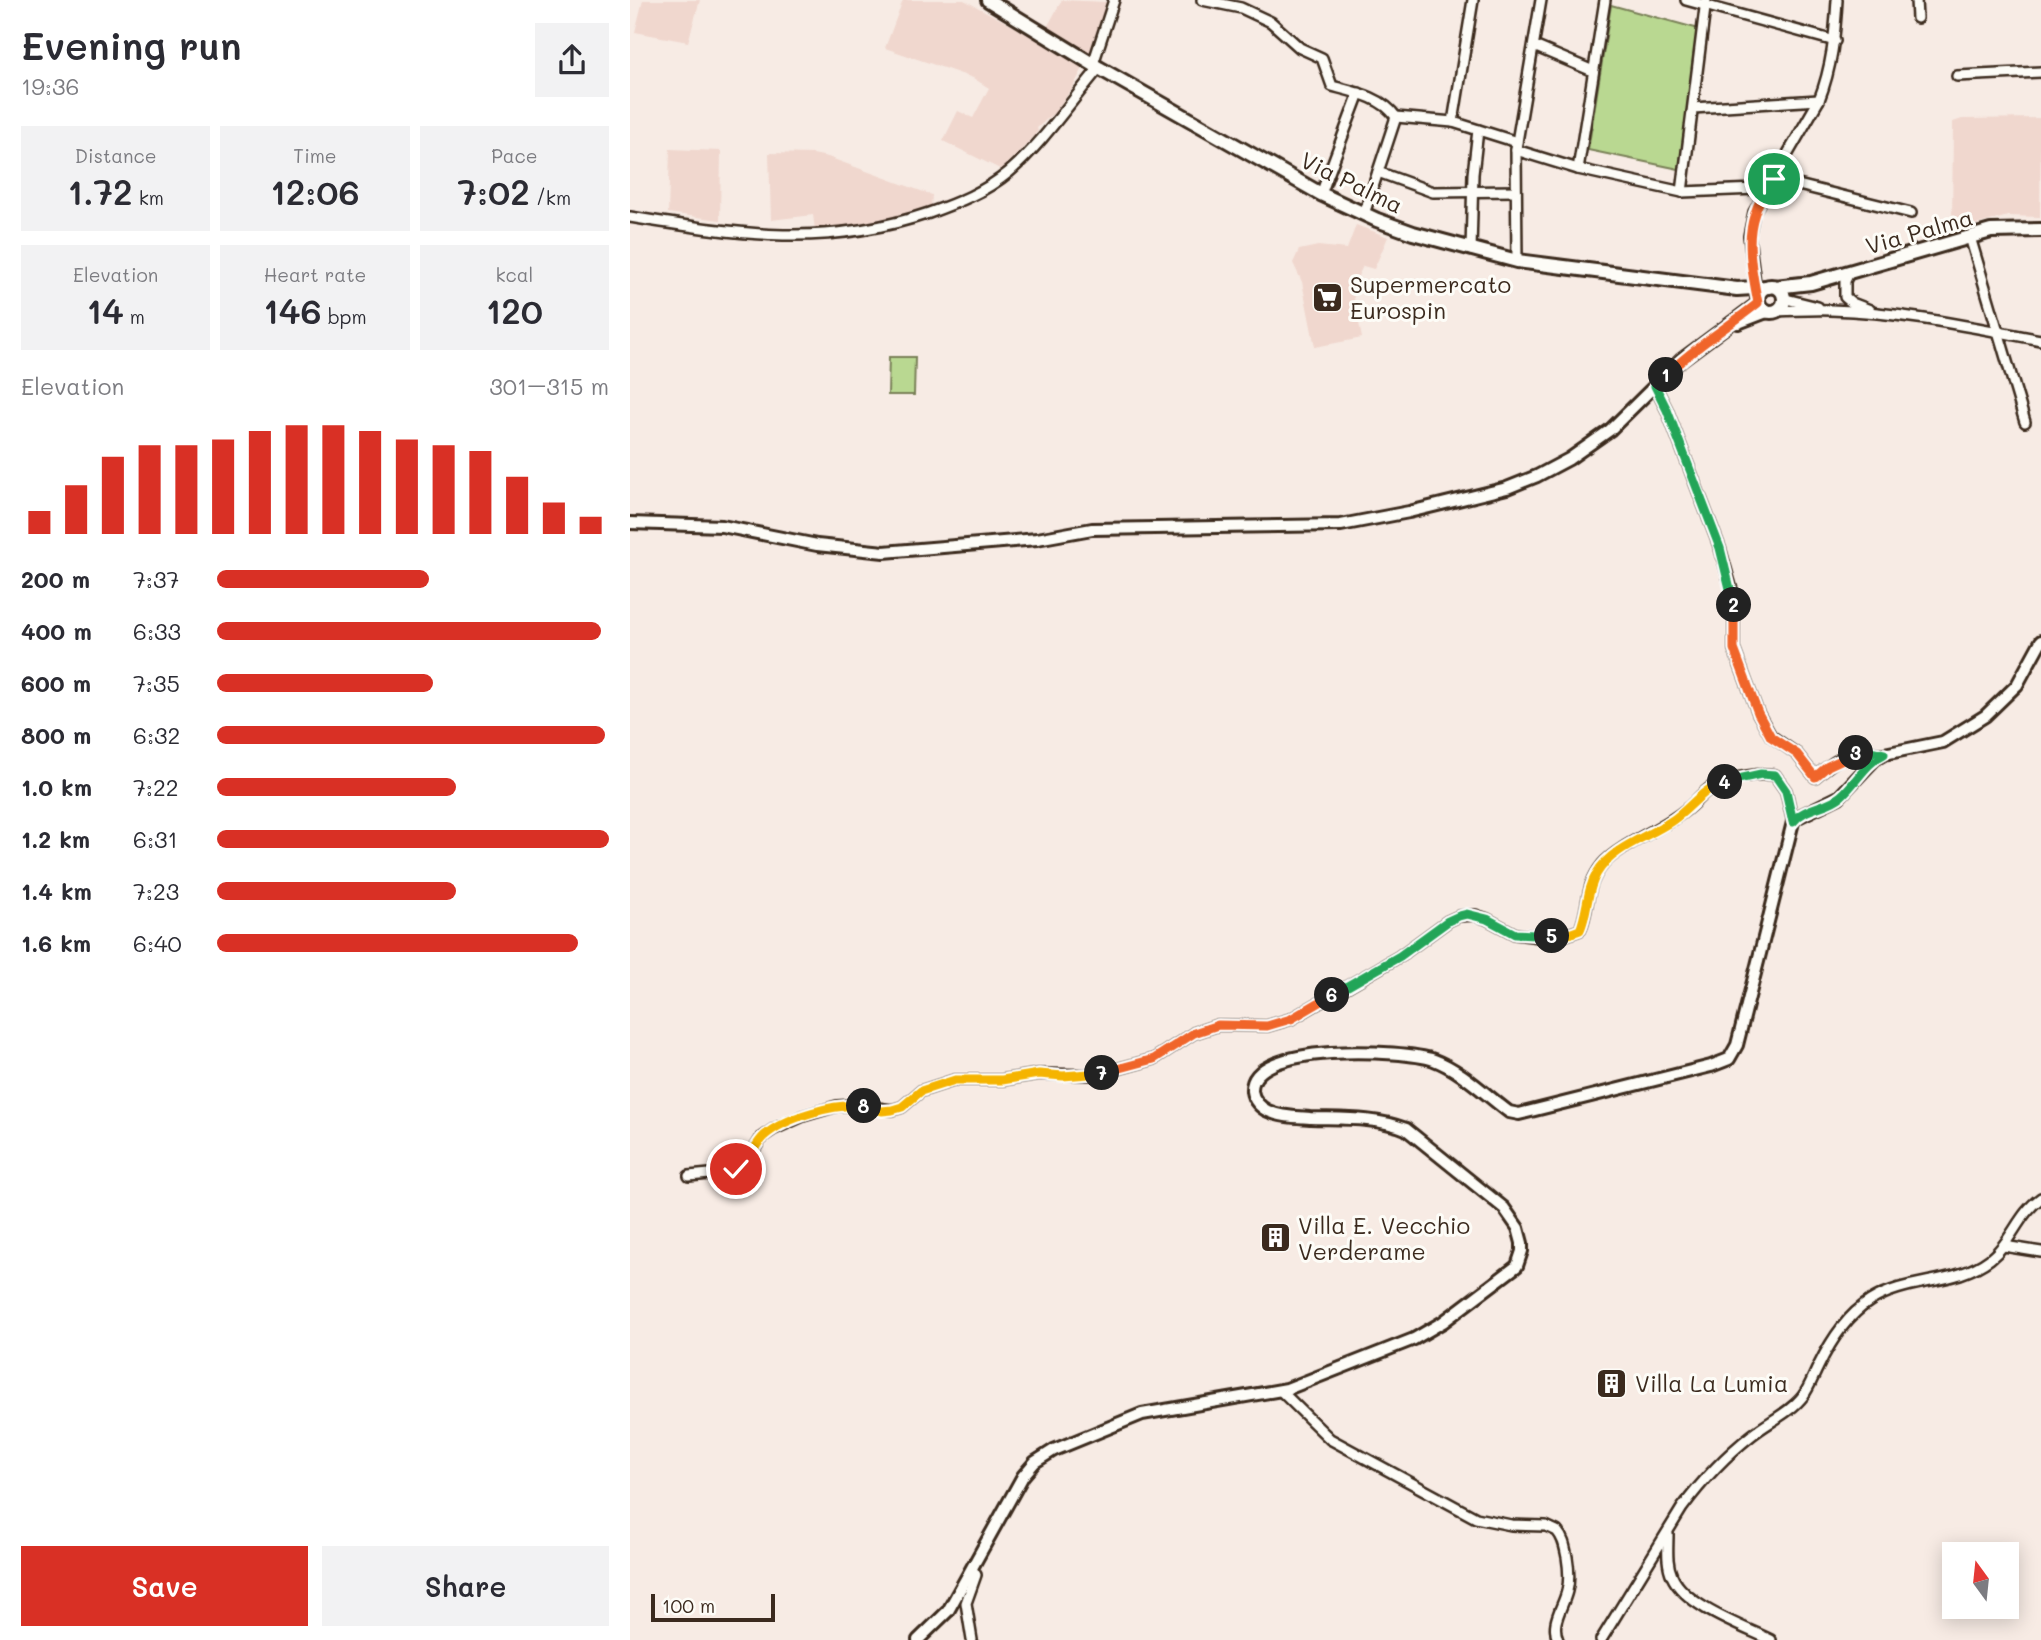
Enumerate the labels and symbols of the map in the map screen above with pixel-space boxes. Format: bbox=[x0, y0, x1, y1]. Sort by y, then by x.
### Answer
street label: Via Palma bbox=[1296, 144, 1408, 220]
pin bbox=[1744, 149, 1804, 209]
street label: Via Palma bbox=[1862, 201, 1976, 261]
place label: Supermercato Eurospin bbox=[1350, 269, 1511, 325]
supermarket icon: Supermercato Eurospin bbox=[1310, 280, 1344, 314]
pin: 1 bbox=[1648, 358, 1684, 392]
pin: 2 bbox=[1716, 588, 1752, 622]
pin: 3 bbox=[1838, 736, 1874, 770]
pin: 4 bbox=[1708, 764, 1742, 800]
pin: 5 bbox=[1534, 918, 1570, 954]
pin: 6 bbox=[1314, 978, 1350, 1012]
pin: 7 bbox=[1084, 1056, 1120, 1090]
pin: 8 bbox=[846, 1088, 882, 1124]
pin bbox=[706, 1139, 766, 1199]
place label: Villa E. Vecchio Verderame bbox=[1298, 1210, 1470, 1266]
building icon: Villa E. Vecchio Verderame bbox=[1258, 1221, 1292, 1255]
building icon: Villa La Lumia bbox=[1595, 1366, 1629, 1400]
place label: Villa La Lumia bbox=[1635, 1368, 1788, 1398]
north arrow bbox=[1942, 1542, 2020, 1619]
scale bar bbox=[651, 1591, 775, 1623]

